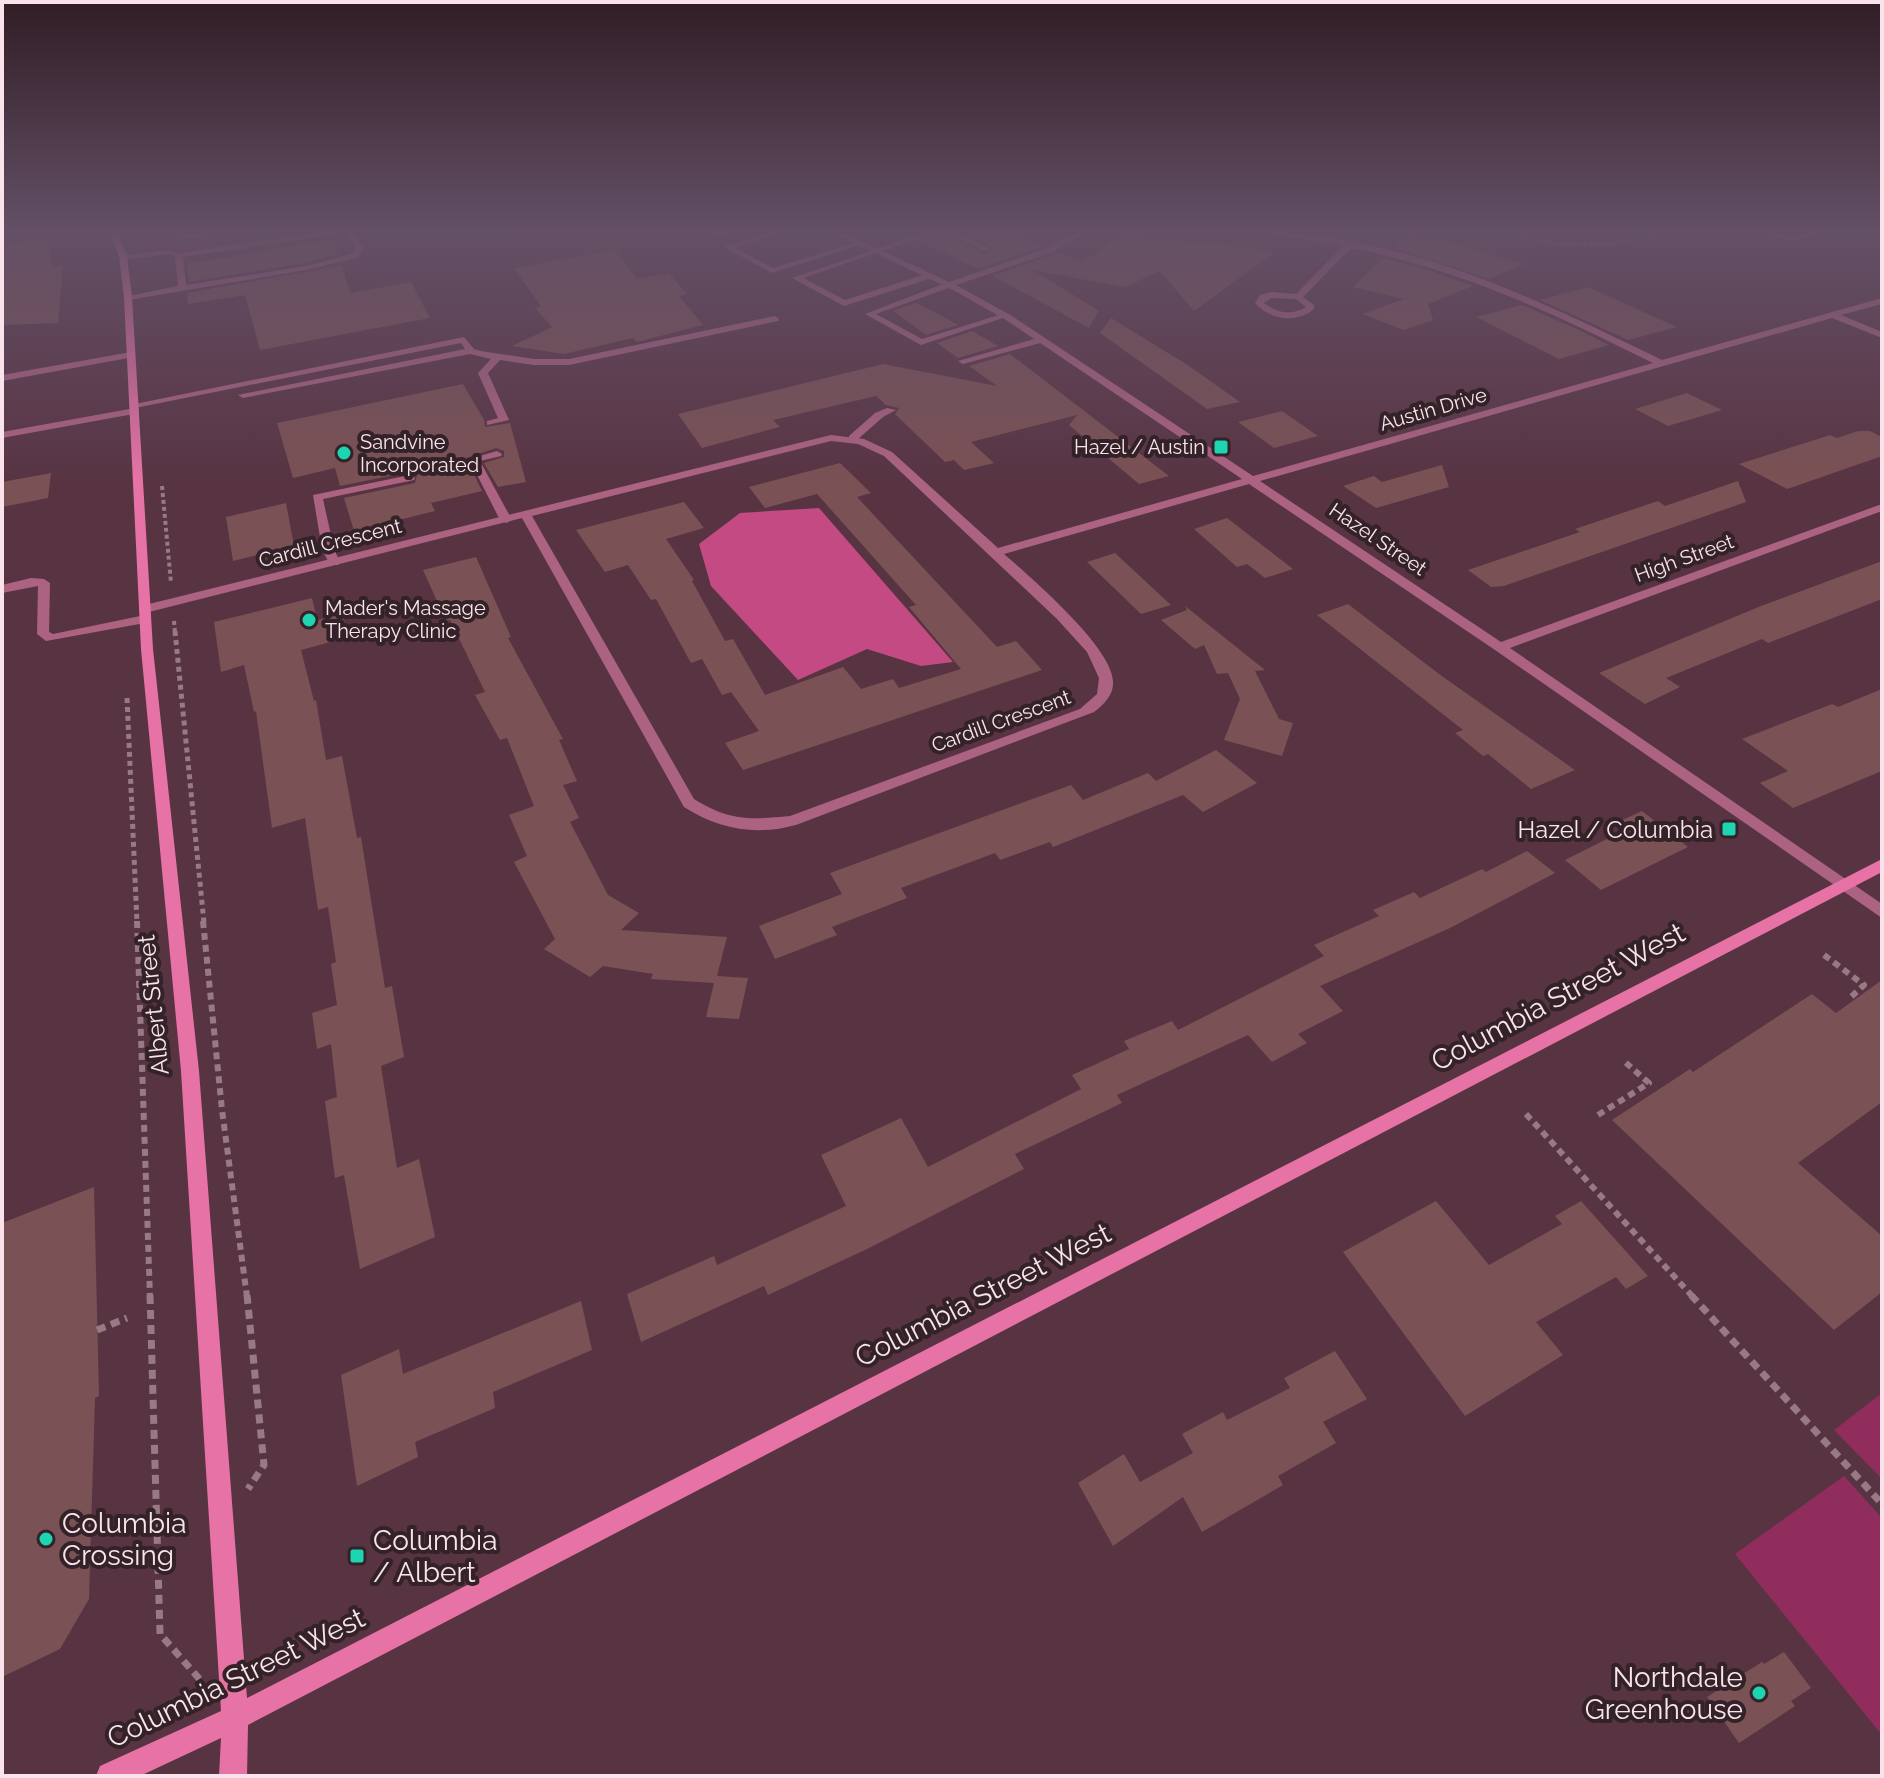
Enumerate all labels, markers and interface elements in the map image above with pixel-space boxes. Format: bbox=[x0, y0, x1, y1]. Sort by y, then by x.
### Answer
street label: Austin Drive bbox=[1377, 382, 1490, 436]
place label: Sandvine Incorporated bbox=[360, 430, 479, 477]
place label: Hazel / Austin bbox=[1074, 435, 1205, 459]
marker: Hazel / Austin bbox=[1212, 438, 1230, 456]
marker: Sandvine Incorporated bbox=[335, 444, 353, 462]
street label: Hazel Street bbox=[1325, 498, 1432, 581]
street label: Cardill Crescent bbox=[256, 514, 404, 572]
street label: High Street bbox=[1631, 529, 1737, 587]
place label: Mader's Massage Therapy Clinic bbox=[325, 596, 486, 643]
marker: Mader's Massage Therapy Clinic bbox=[300, 611, 318, 629]
street label: Cardill Crescent bbox=[928, 685, 1074, 757]
place label: Hazel / Columbia bbox=[1517, 815, 1713, 844]
marker: Hazel / Columbia bbox=[1720, 820, 1738, 838]
street label: Columbia Street West bbox=[1426, 916, 1691, 1078]
street label: Albert Street bbox=[131, 933, 175, 1077]
street label: Columbia Street West bbox=[850, 1216, 1117, 1374]
place label: Columbia Crossing bbox=[62, 1507, 187, 1572]
place label: Columbia / Albert bbox=[373, 1524, 498, 1589]
marker: Columbia Crossing bbox=[37, 1530, 55, 1548]
marker: Columbia / Albert bbox=[348, 1547, 366, 1565]
street label: Columbia Street West bbox=[102, 1601, 371, 1755]
place label: Northdale Greenhouse bbox=[1585, 1661, 1743, 1726]
marker: Northdale Greenhouse bbox=[1750, 1684, 1768, 1702]

